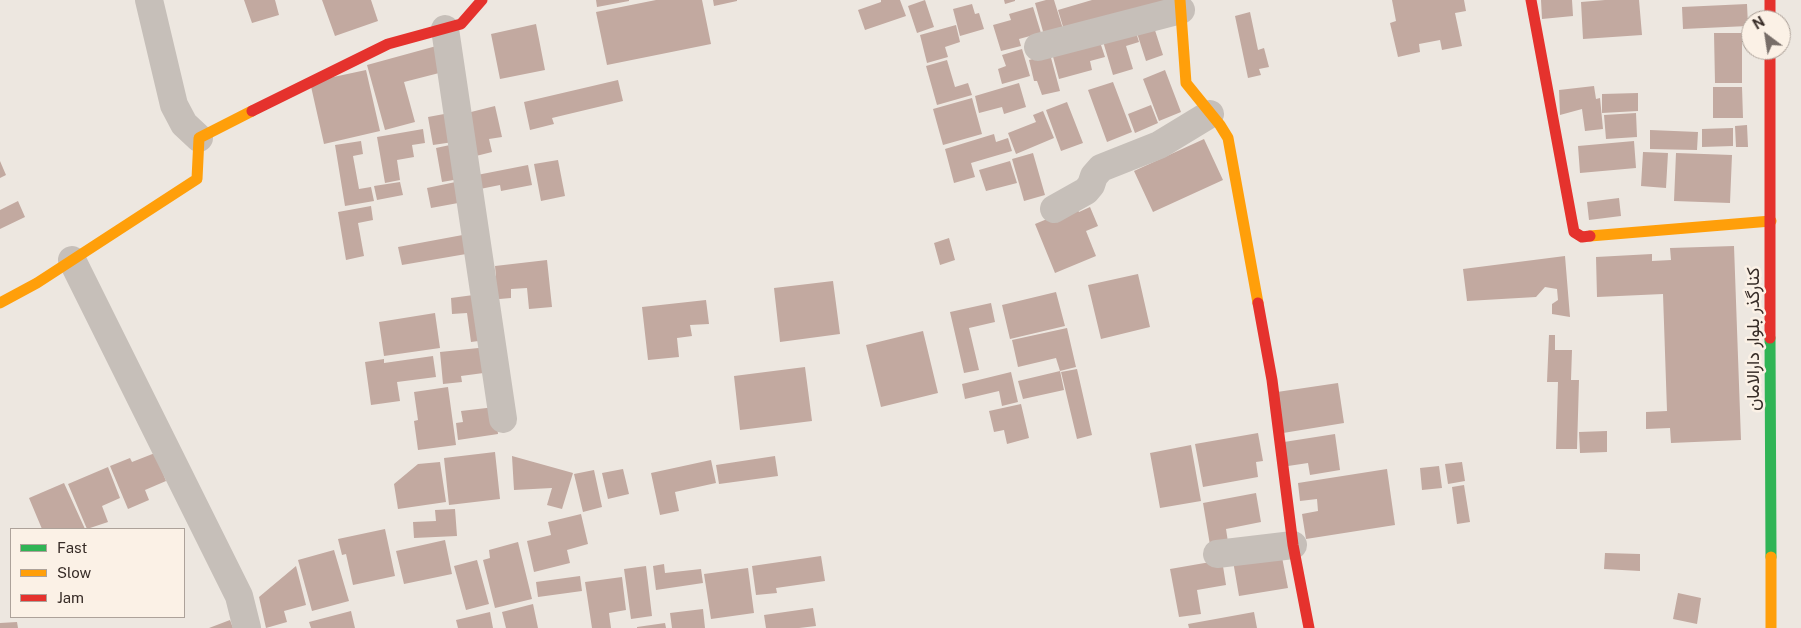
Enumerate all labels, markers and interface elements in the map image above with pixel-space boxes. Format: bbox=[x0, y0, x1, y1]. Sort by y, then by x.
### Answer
north arrow bbox=[1741, 10, 1791, 60]
text: N bbox=[1750, 13, 1768, 33]
street label: کنارگذر بلوار دارالامان bbox=[1742, 267, 1764, 411]
legend bbox=[10, 528, 185, 618]
text: Fast bbox=[57, 539, 87, 556]
text: Slow bbox=[57, 564, 91, 581]
text: Jam bbox=[57, 589, 84, 606]

